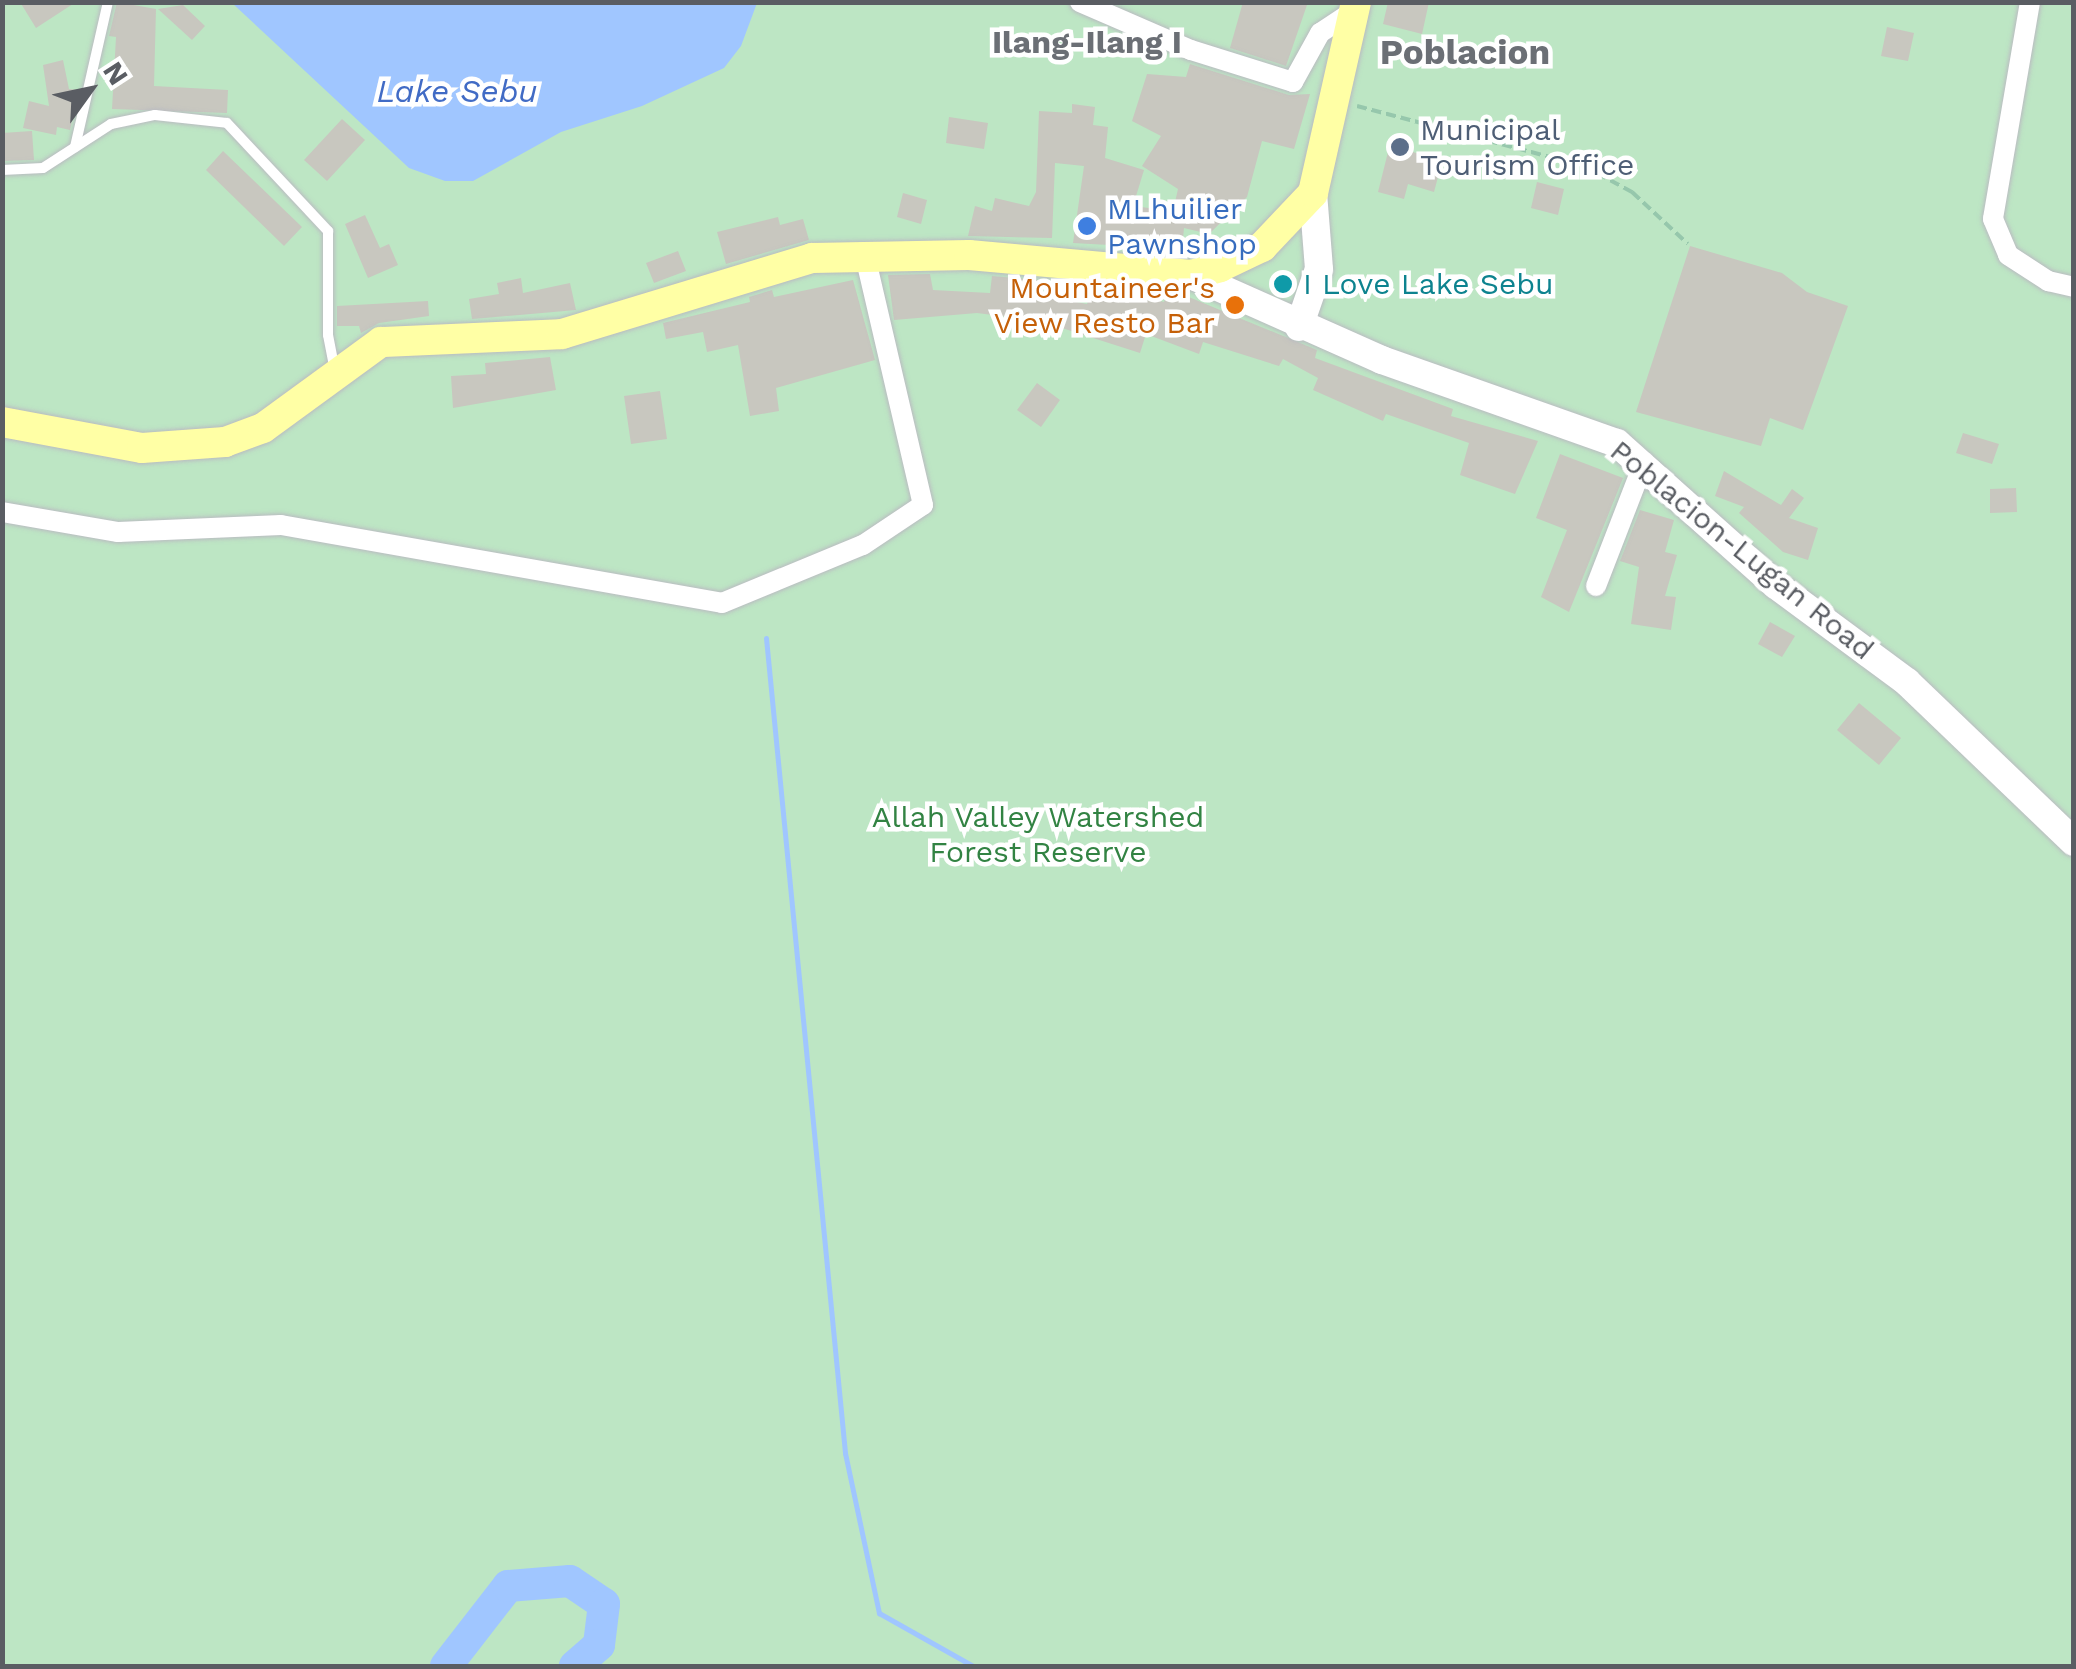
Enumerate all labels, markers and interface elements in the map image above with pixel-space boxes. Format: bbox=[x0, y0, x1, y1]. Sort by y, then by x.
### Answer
district label: Ilang-Ilang I bbox=[992, 23, 1182, 61]
district label: Poblacion bbox=[1380, 31, 1550, 73]
north arrow bbox=[40, 40, 140, 140]
text: N bbox=[96, 56, 135, 91]
water label: Lake Sebu bbox=[376, 72, 538, 110]
place label: Municipal Tourism Office bbox=[1420, 112, 1634, 182]
marker: Municipal Tourism Office bbox=[1389, 136, 1411, 158]
place label: MLhuilier Pawnshop bbox=[1107, 191, 1257, 262]
marker: MLhuilier Pawnshop bbox=[1076, 215, 1098, 237]
place label: I Love Lake Sebu bbox=[1303, 266, 1554, 302]
place label: Mountaineer's View Resto Bar bbox=[993, 270, 1215, 340]
marker: I Love Lake Sebu bbox=[1272, 273, 1294, 295]
marker: Mountaineer's View Resto Bar bbox=[1224, 294, 1246, 316]
street label: Poblacion-Lugan Road bbox=[1603, 433, 1881, 667]
park label: Allah Valley Watershed Forest Reserve bbox=[870, 799, 1206, 870]

